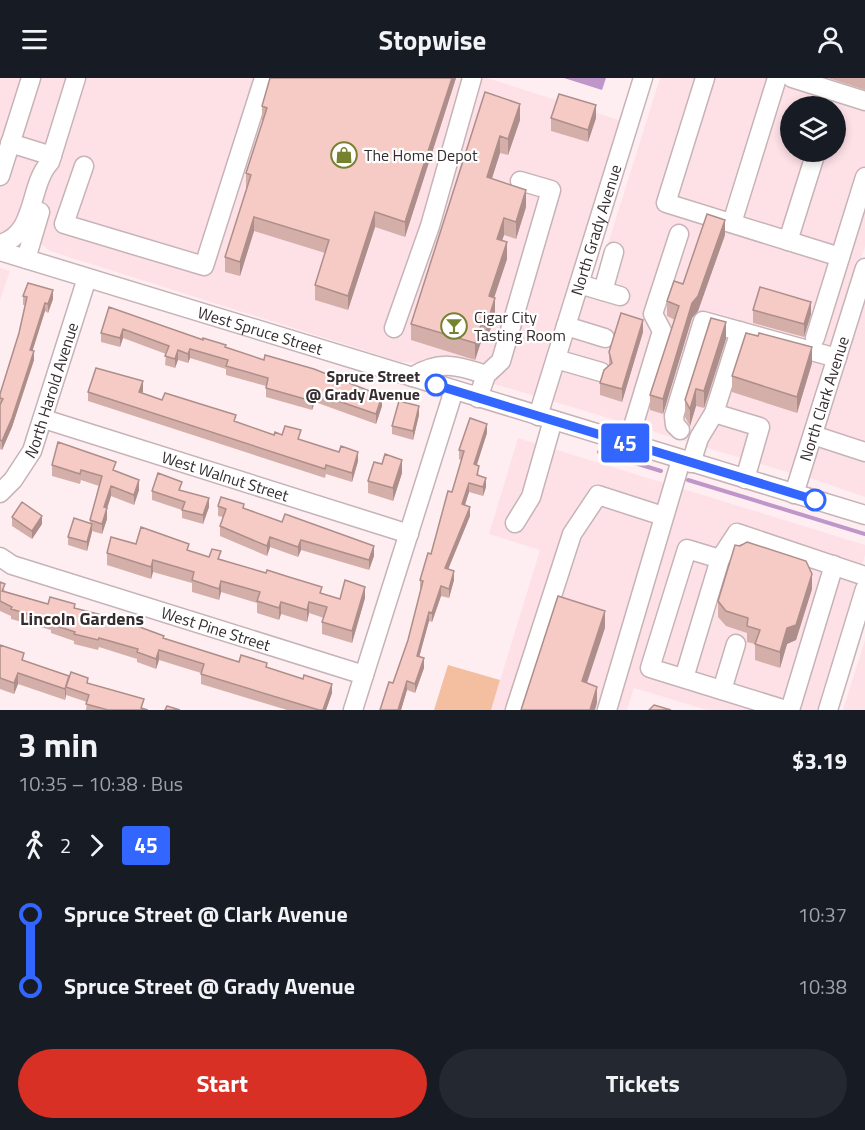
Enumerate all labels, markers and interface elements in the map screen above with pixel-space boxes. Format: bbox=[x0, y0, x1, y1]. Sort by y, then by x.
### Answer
text: Stopwise bbox=[379, 19, 486, 60]
icon: menu bbox=[18, 23, 51, 56]
icon: person bbox=[814, 23, 847, 56]
map controls bbox=[780, 96, 846, 162]
button: layers bbox=[780, 96, 846, 162]
shop icon: The Home Depot bbox=[329, 140, 359, 170]
place label: The Home Depot bbox=[364, 143, 478, 167]
street label: North Grady Avenue bbox=[564, 161, 627, 298]
street label: West Spruce Street bbox=[195, 300, 326, 361]
place label: Cigar City Tasting Room bbox=[474, 305, 566, 347]
bar icon: Cigar City Tasting Room bbox=[439, 311, 469, 341]
street label: North Harold Avenue bbox=[18, 319, 84, 463]
street label: North Clark Avenue bbox=[793, 333, 855, 464]
place label: Spruce Street @ Grady Avenue bbox=[305, 364, 420, 406]
marker: Spruce Street @ Grady Avenue bbox=[425, 374, 447, 396]
line badge: 45 bbox=[598, 424, 652, 463]
text: 45 bbox=[613, 427, 637, 459]
street label: West Walnut Street bbox=[159, 445, 292, 507]
unlabelled marker bbox=[804, 489, 826, 511]
street label: West Pine Street bbox=[158, 600, 274, 657]
district label: Lincoln Gardens bbox=[20, 605, 144, 632]
text: 3 min bbox=[18, 720, 98, 770]
text: $3.19 bbox=[792, 744, 847, 778]
text: 10:35 – 10:38 · Bus bbox=[18, 768, 183, 799]
icon: walk bbox=[18, 829, 51, 862]
icon: forward bbox=[80, 829, 113, 862]
text: 45 bbox=[134, 829, 158, 861]
text: 2 bbox=[60, 830, 71, 861]
text: Spruce Street @ Clark Avenue bbox=[64, 897, 348, 931]
text: 10:37 bbox=[798, 899, 847, 930]
text: Spruce Street @ Grady Avenue bbox=[64, 969, 355, 1003]
text: 10:38 bbox=[798, 971, 847, 1002]
button: Start bbox=[18, 1049, 427, 1118]
button: Tickets bbox=[439, 1049, 847, 1118]

